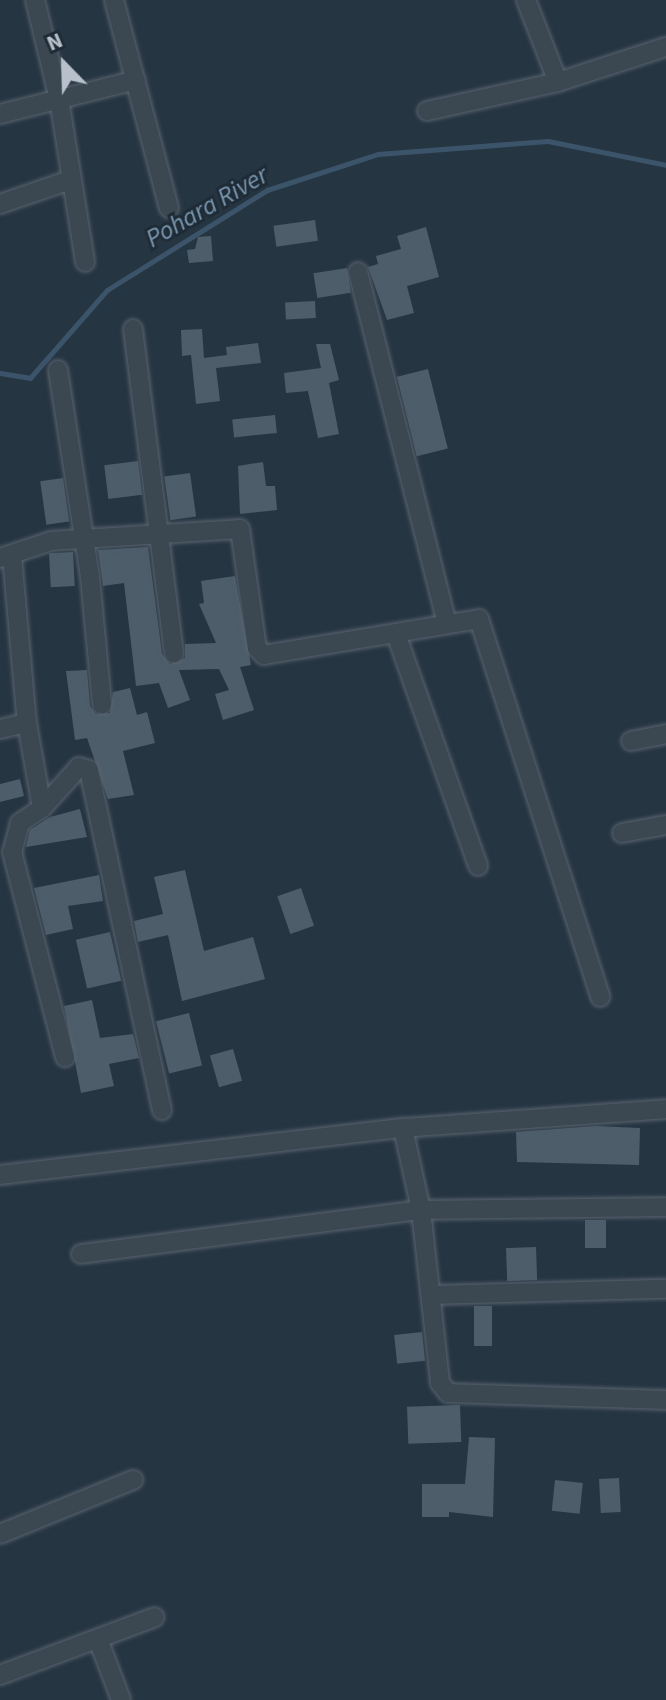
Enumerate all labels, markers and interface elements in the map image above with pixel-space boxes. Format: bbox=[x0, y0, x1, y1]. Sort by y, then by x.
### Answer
north arrow bbox=[24, 24, 104, 104]
text: N bbox=[42, 24, 68, 59]
water label: Pohara River bbox=[140, 159, 274, 255]

